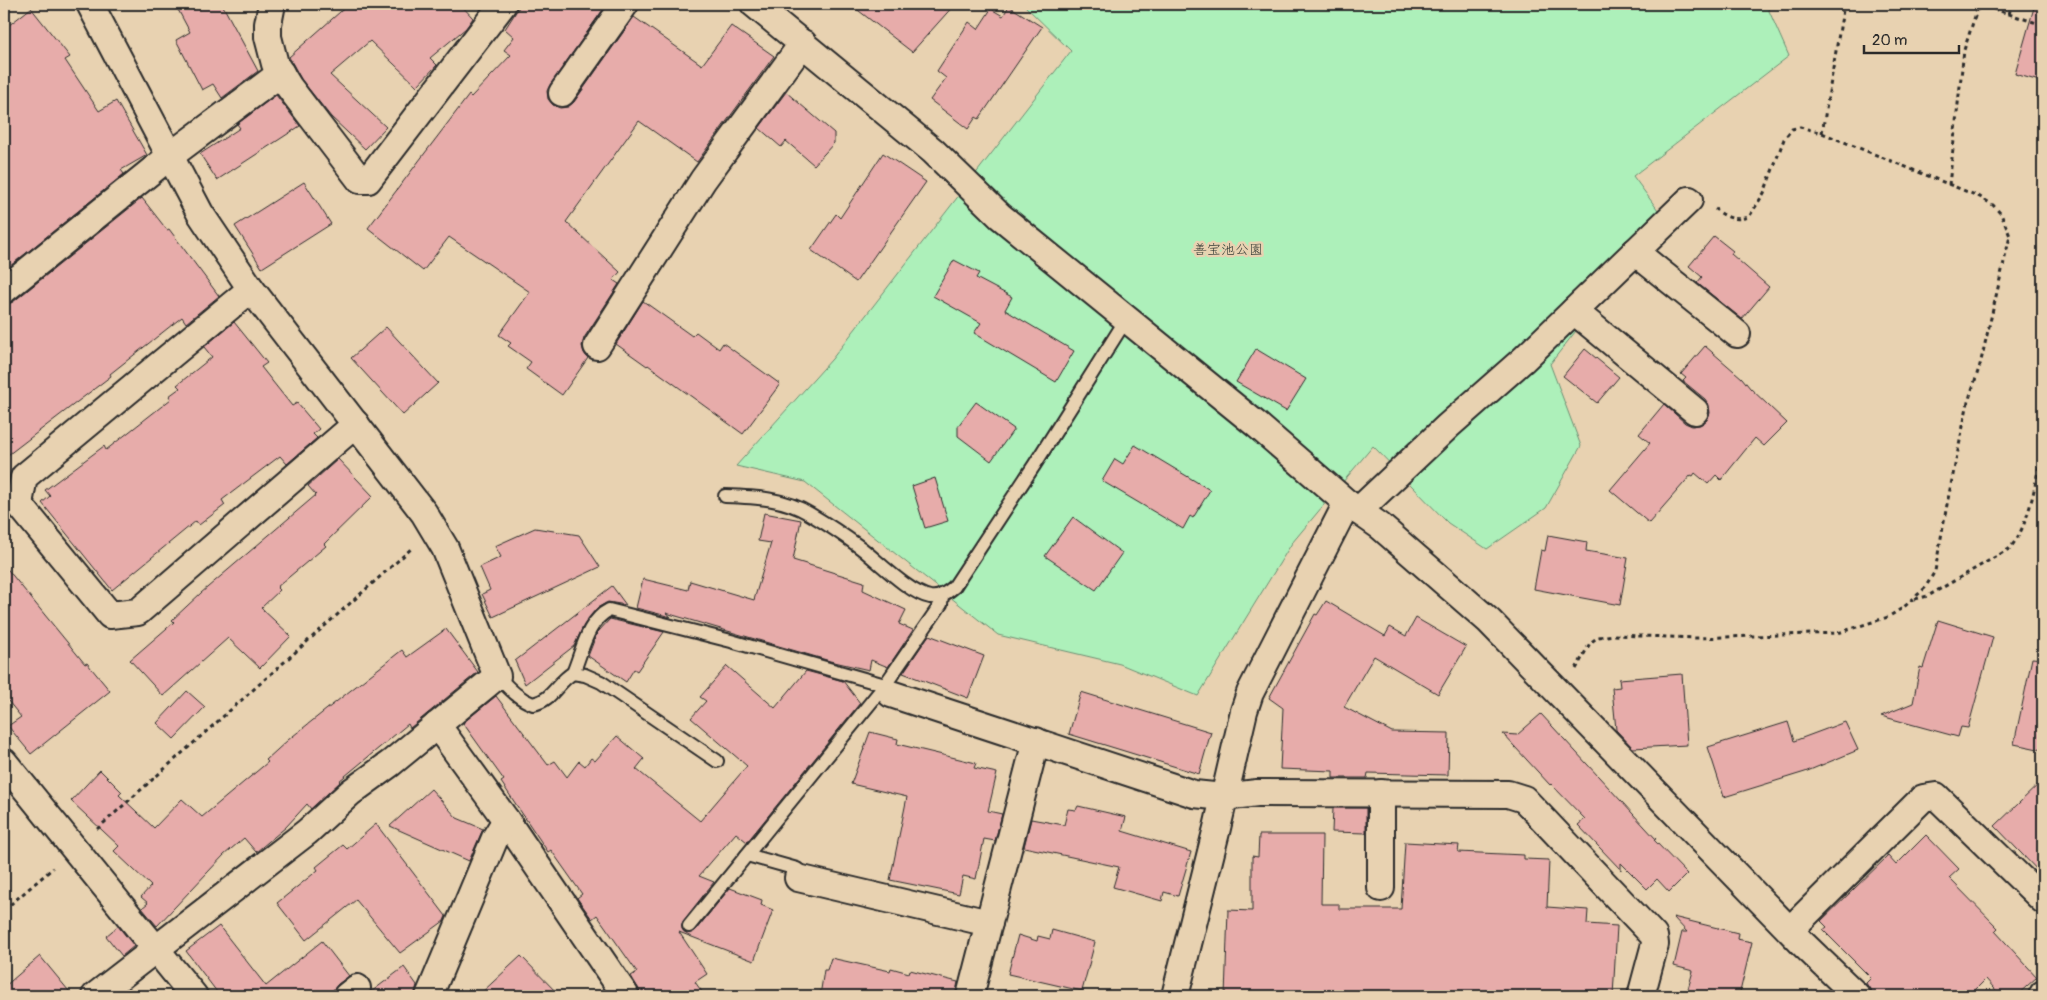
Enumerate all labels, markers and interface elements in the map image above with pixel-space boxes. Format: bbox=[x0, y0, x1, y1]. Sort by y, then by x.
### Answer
scale bar bbox=[1864, 22, 1960, 54]
text: 20 m bbox=[1872, 31, 1907, 50]
park label: 善宝池公園 bbox=[1193, 241, 1263, 258]

